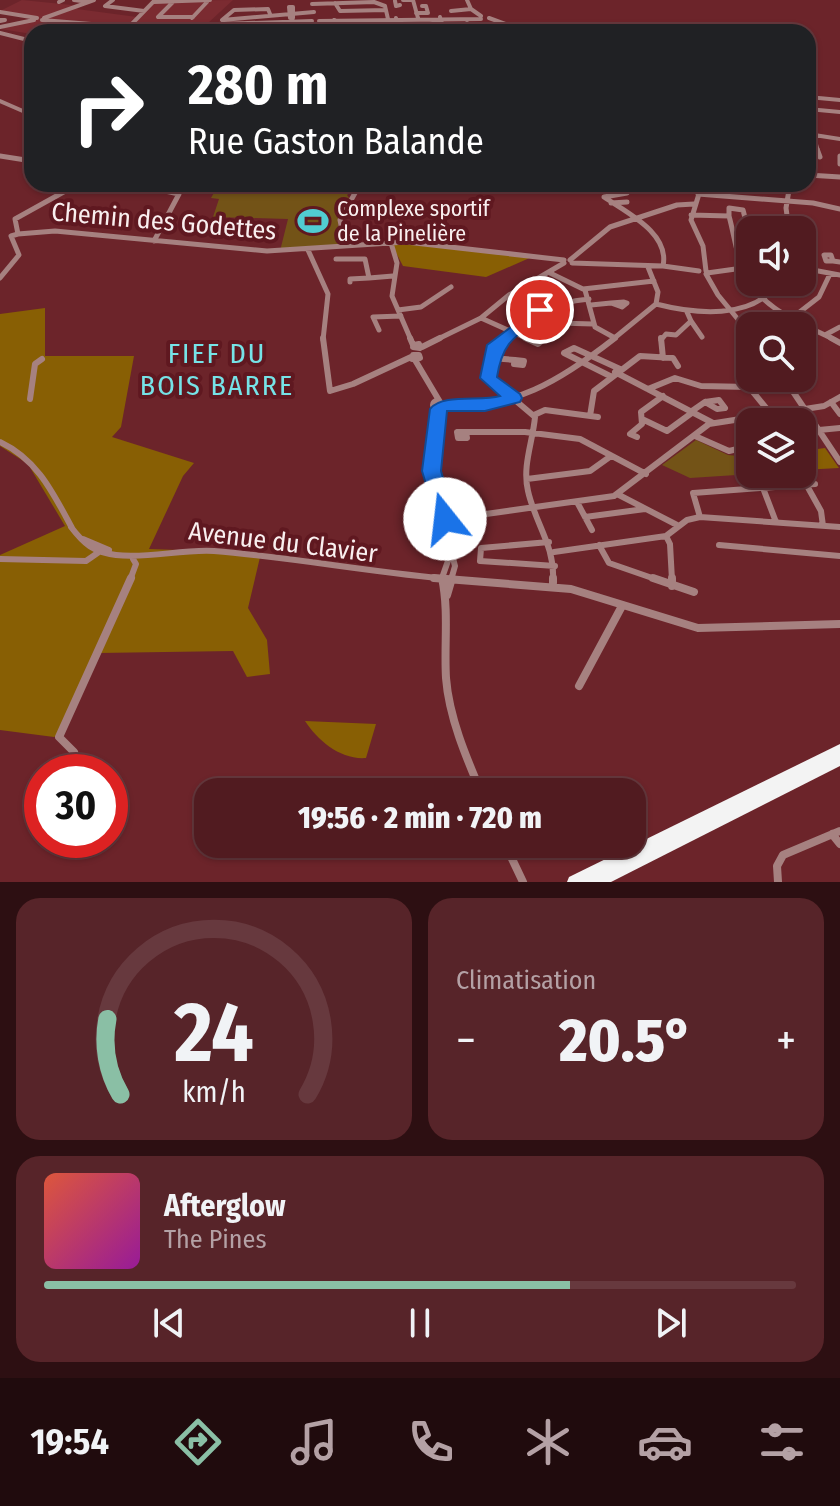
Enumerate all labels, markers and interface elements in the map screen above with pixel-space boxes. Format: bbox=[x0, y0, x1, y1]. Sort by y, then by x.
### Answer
text: 280 m bbox=[188, 52, 328, 119]
icon: right bbox=[56, 56, 160, 160]
text: Rue Gaston Balande bbox=[188, 120, 484, 164]
place label: Complexe sportif de la Pinelière bbox=[337, 195, 491, 247]
street label: Chemin des Godettes bbox=[50, 196, 278, 247]
sports icon: Complexe sportif de la Pinelière bbox=[296, 204, 330, 238]
map controls bbox=[736, 216, 816, 488]
button: sound bbox=[736, 216, 816, 296]
pin bbox=[506, 276, 574, 344]
icon: arrive bbox=[518, 288, 562, 332]
button: search bbox=[736, 312, 816, 392]
district label: FIEF DU BOIS BARRE bbox=[140, 337, 294, 402]
button: layers bbox=[736, 408, 816, 488]
position arrow bbox=[403, 477, 487, 561]
street label: Avenue du Clavier bbox=[187, 516, 379, 569]
speed limit sign: 30 bbox=[24, 754, 128, 858]
text: 19:56 · 2 min · 720 m bbox=[298, 800, 542, 836]
text: Climatisation bbox=[456, 965, 596, 996]
text: 24 bbox=[173, 983, 254, 1083]
text: 20.5° bbox=[559, 1005, 693, 1077]
text: − bbox=[456, 1014, 476, 1067]
text: + bbox=[776, 1014, 796, 1067]
text: km/h bbox=[182, 1075, 246, 1110]
text: Afterglow bbox=[164, 1188, 286, 1224]
text: The Pines bbox=[164, 1224, 267, 1255]
icon: previous bbox=[147, 1301, 191, 1345]
icon: pause bbox=[398, 1301, 442, 1345]
icon: next bbox=[649, 1301, 693, 1345]
icon: directions bbox=[170, 1414, 226, 1470]
icon: music bbox=[286, 1414, 342, 1470]
icon: phone bbox=[403, 1414, 459, 1470]
icon: climate bbox=[520, 1414, 576, 1470]
icon: car bbox=[637, 1414, 693, 1470]
icon: filters bbox=[754, 1414, 810, 1470]
text: 19:54 bbox=[30, 1420, 109, 1464]

